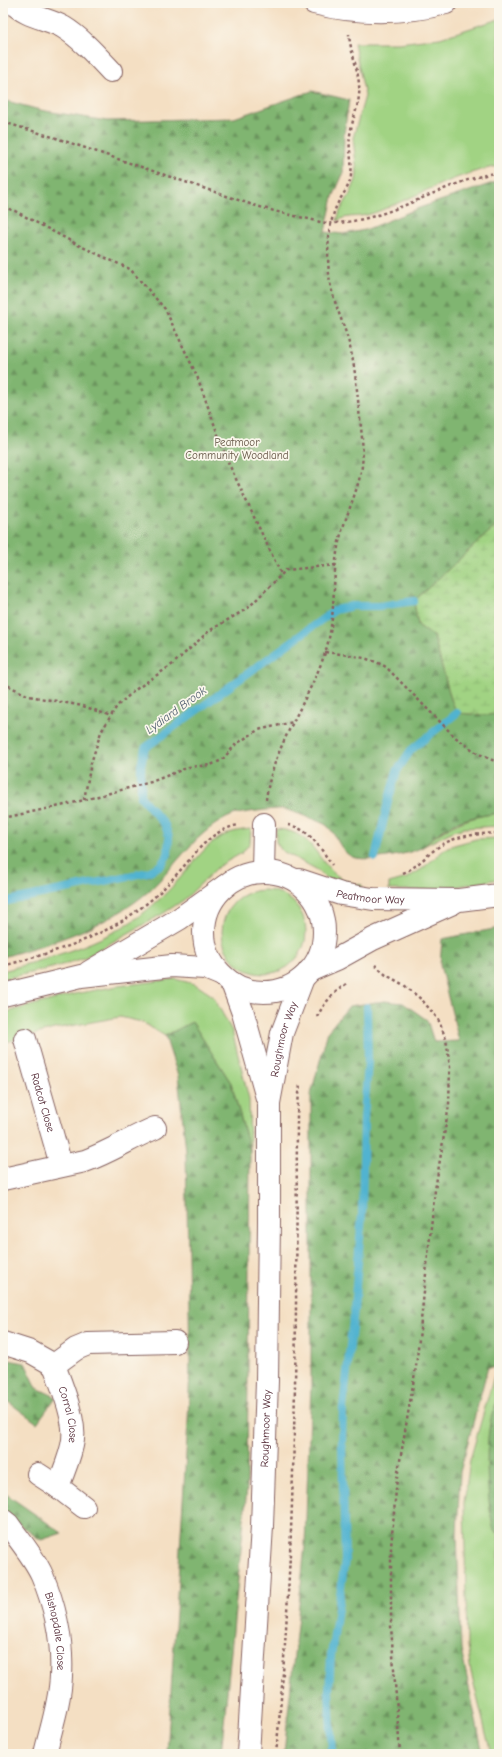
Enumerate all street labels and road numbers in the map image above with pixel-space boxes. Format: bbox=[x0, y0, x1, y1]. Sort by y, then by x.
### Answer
street label: Peatmoor Way bbox=[335, 887, 405, 906]
street label: Roughmoor Way bbox=[268, 1000, 300, 1078]
street label: Radcot Close bbox=[28, 1072, 57, 1134]
street label: Corral Close bbox=[55, 1384, 79, 1444]
street label: Roughmoor Way bbox=[258, 1389, 274, 1468]
street label: Bishopdale Close bbox=[42, 1590, 67, 1671]

